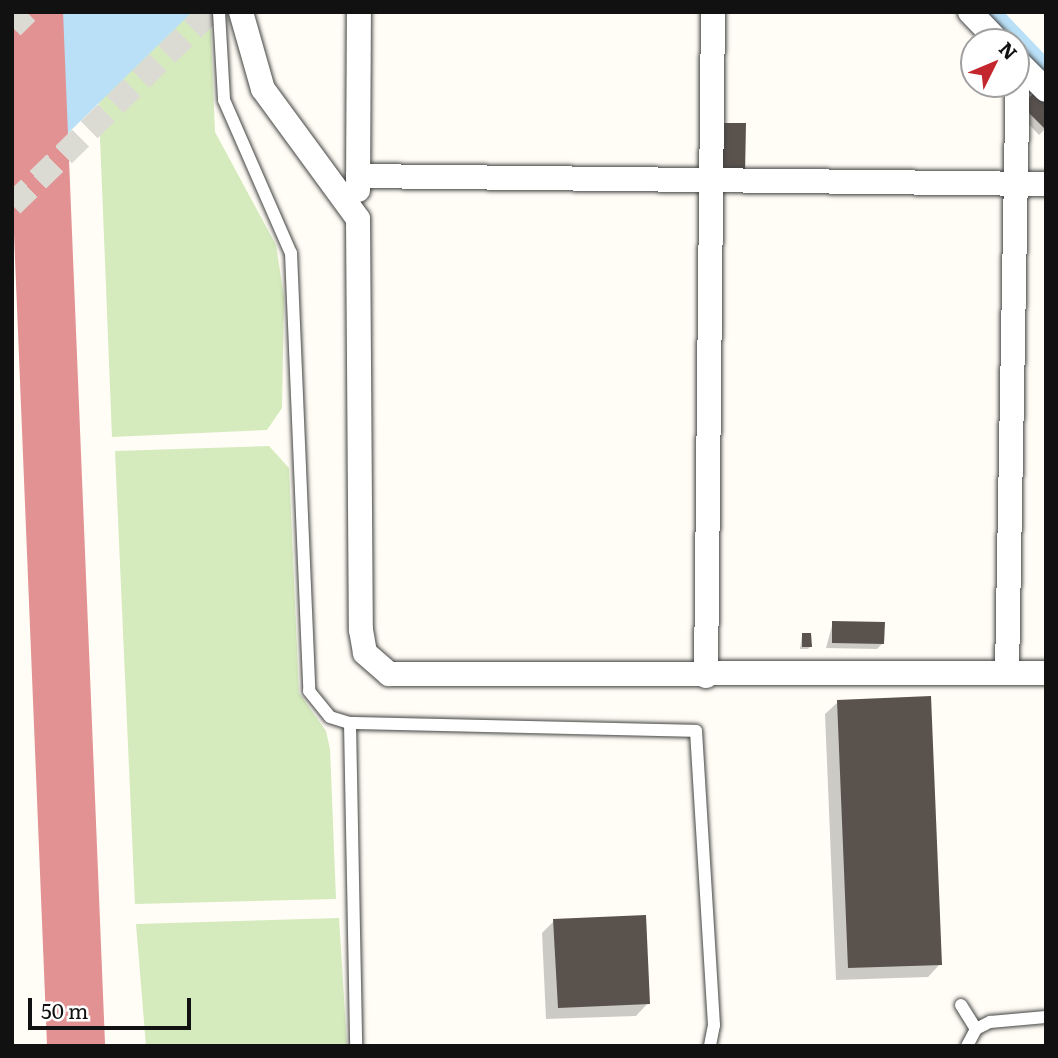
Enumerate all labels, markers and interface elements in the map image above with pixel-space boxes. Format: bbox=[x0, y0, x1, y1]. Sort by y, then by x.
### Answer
north arrow bbox=[960, 28, 1030, 98]
text: N bbox=[993, 35, 1025, 65]
scale bar bbox=[32, 984, 194, 1028]
text: 50 m bbox=[41, 994, 88, 1025]

